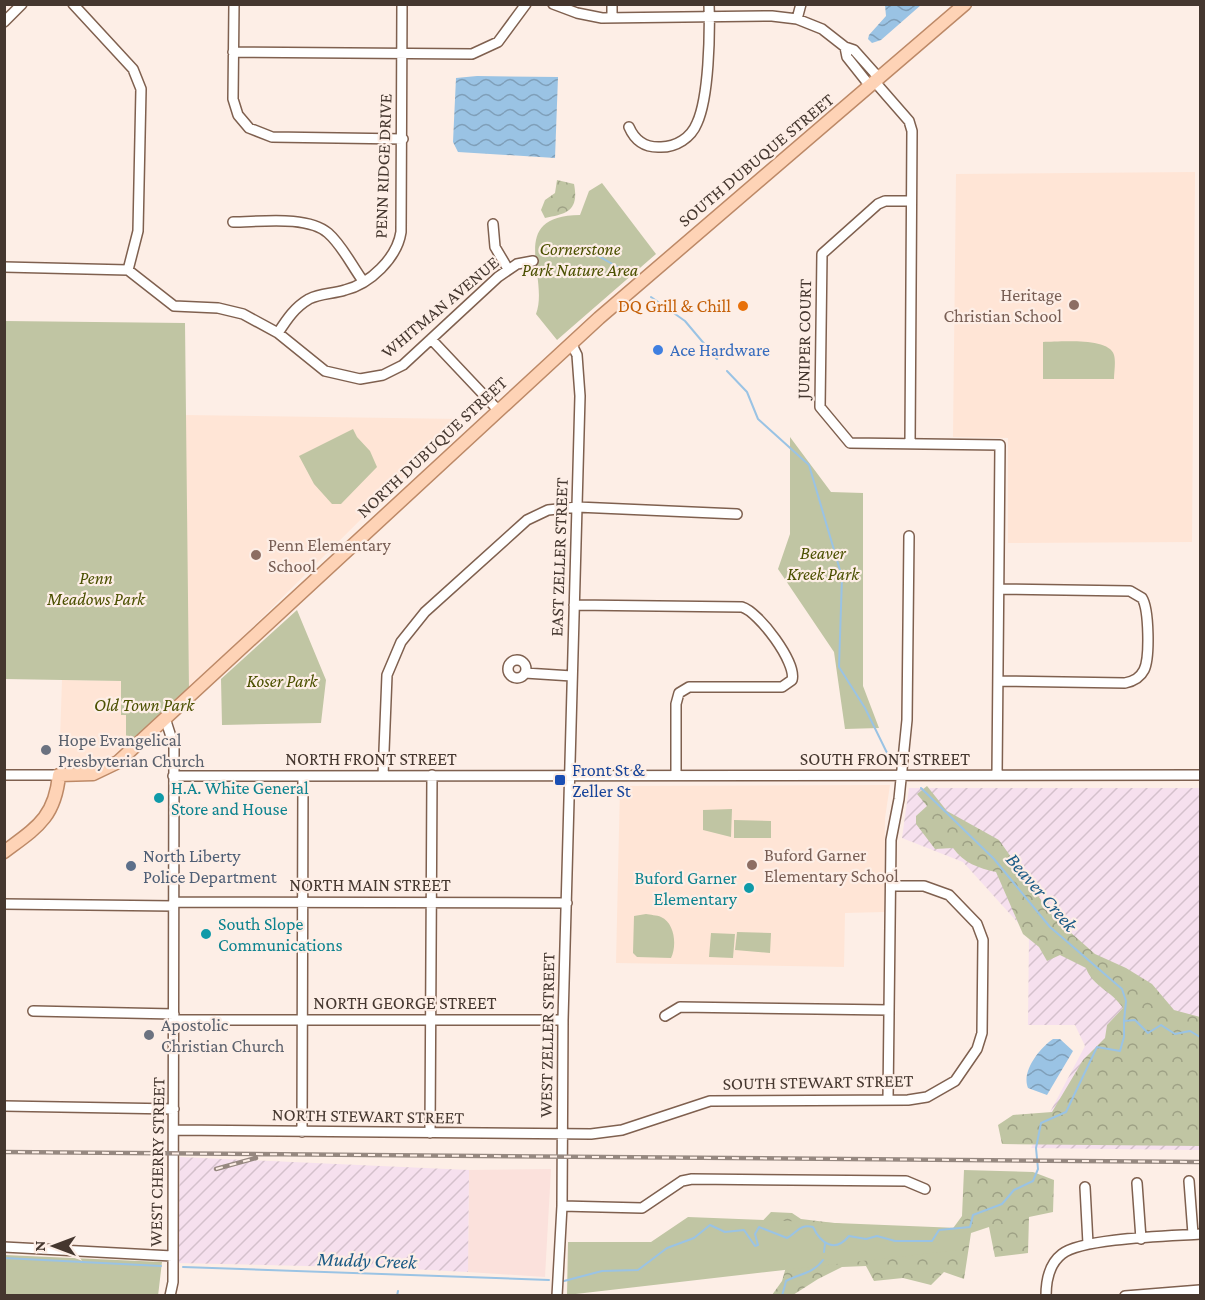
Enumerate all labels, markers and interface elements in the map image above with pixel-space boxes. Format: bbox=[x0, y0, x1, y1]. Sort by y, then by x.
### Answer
street label: SOUTH DUBUQUE STREET bbox=[674, 89, 838, 231]
street label: PENN RIDGE DRIVE bbox=[370, 93, 396, 239]
park label: Cornerstone Park Nature Area bbox=[522, 239, 639, 280]
street label: WHITMAN AVENUE bbox=[377, 252, 503, 362]
street label: JUNIPER COURT bbox=[793, 279, 815, 401]
place label: Heritage Christian School bbox=[943, 285, 1062, 326]
place label: DQ Grill & Chill bbox=[618, 296, 731, 316]
marker: Heritage Christian School bbox=[1067, 298, 1081, 312]
marker: DQ Grill & Chill bbox=[736, 299, 750, 313]
place label: Ace Hardware bbox=[670, 340, 770, 360]
marker: Ace Hardware bbox=[651, 343, 665, 357]
street label: NORTH DUBUQUE STREET bbox=[353, 372, 511, 522]
street label: EAST ZELLER STREET bbox=[546, 477, 572, 637]
place label: Penn Elementary School bbox=[268, 535, 391, 576]
park label: Beaver Kreek Park bbox=[787, 543, 860, 584]
marker: Penn Elementary School bbox=[249, 548, 263, 562]
park label: Penn Meadows Park bbox=[46, 568, 146, 609]
park label: Koser Park bbox=[247, 671, 319, 691]
park label: Old Town Park bbox=[94, 695, 195, 715]
place label: Hope Evangelical Presbyterian Church bbox=[58, 730, 205, 771]
marker: Hope Evangelical Presbyterian Church bbox=[39, 743, 53, 757]
street label: NORTH FRONT STREET bbox=[285, 749, 457, 769]
street label: SOUTH FRONT STREET bbox=[800, 749, 970, 769]
place label: Front St & Zeller St bbox=[572, 760, 645, 801]
marker: Front St & Zeller St bbox=[553, 773, 567, 787]
place label: H.A. White General Store and House bbox=[171, 778, 309, 819]
marker: H.A. White General Store and House bbox=[152, 791, 166, 805]
place label: Buford Garner Elementary School bbox=[764, 845, 899, 886]
place label: North Liberty Police Department bbox=[143, 846, 278, 887]
water label: Beaver Creek bbox=[1002, 848, 1083, 937]
marker: Buford Garner Elementary School bbox=[745, 858, 759, 872]
marker: North Liberty Police Department bbox=[124, 859, 138, 873]
place label: Buford Garner Elementary bbox=[634, 868, 738, 909]
street label: NORTH MAIN STREET bbox=[289, 875, 451, 895]
marker: Buford Garner Elementary bbox=[742, 881, 756, 895]
place label: South Slope Communications bbox=[218, 914, 342, 955]
marker: South Slope Communications bbox=[199, 927, 213, 941]
street label: WEST ZELLER STREET bbox=[536, 952, 558, 1118]
street label: NORTH GEORGE STREET bbox=[313, 993, 497, 1013]
place label: Apostolic Christian Church bbox=[161, 1015, 285, 1056]
marker: Apostolic Christian Church bbox=[142, 1028, 156, 1042]
street label: SOUTH STEWART STREET bbox=[722, 1070, 914, 1094]
street label: WEST CHERRY STREET bbox=[146, 1077, 168, 1247]
street label: NORTH STEWART STREET bbox=[272, 1104, 464, 1128]
north arrow bbox=[24, 1216, 84, 1276]
text: N bbox=[31, 1240, 48, 1251]
water label: Muddy Creek bbox=[316, 1247, 418, 1274]

